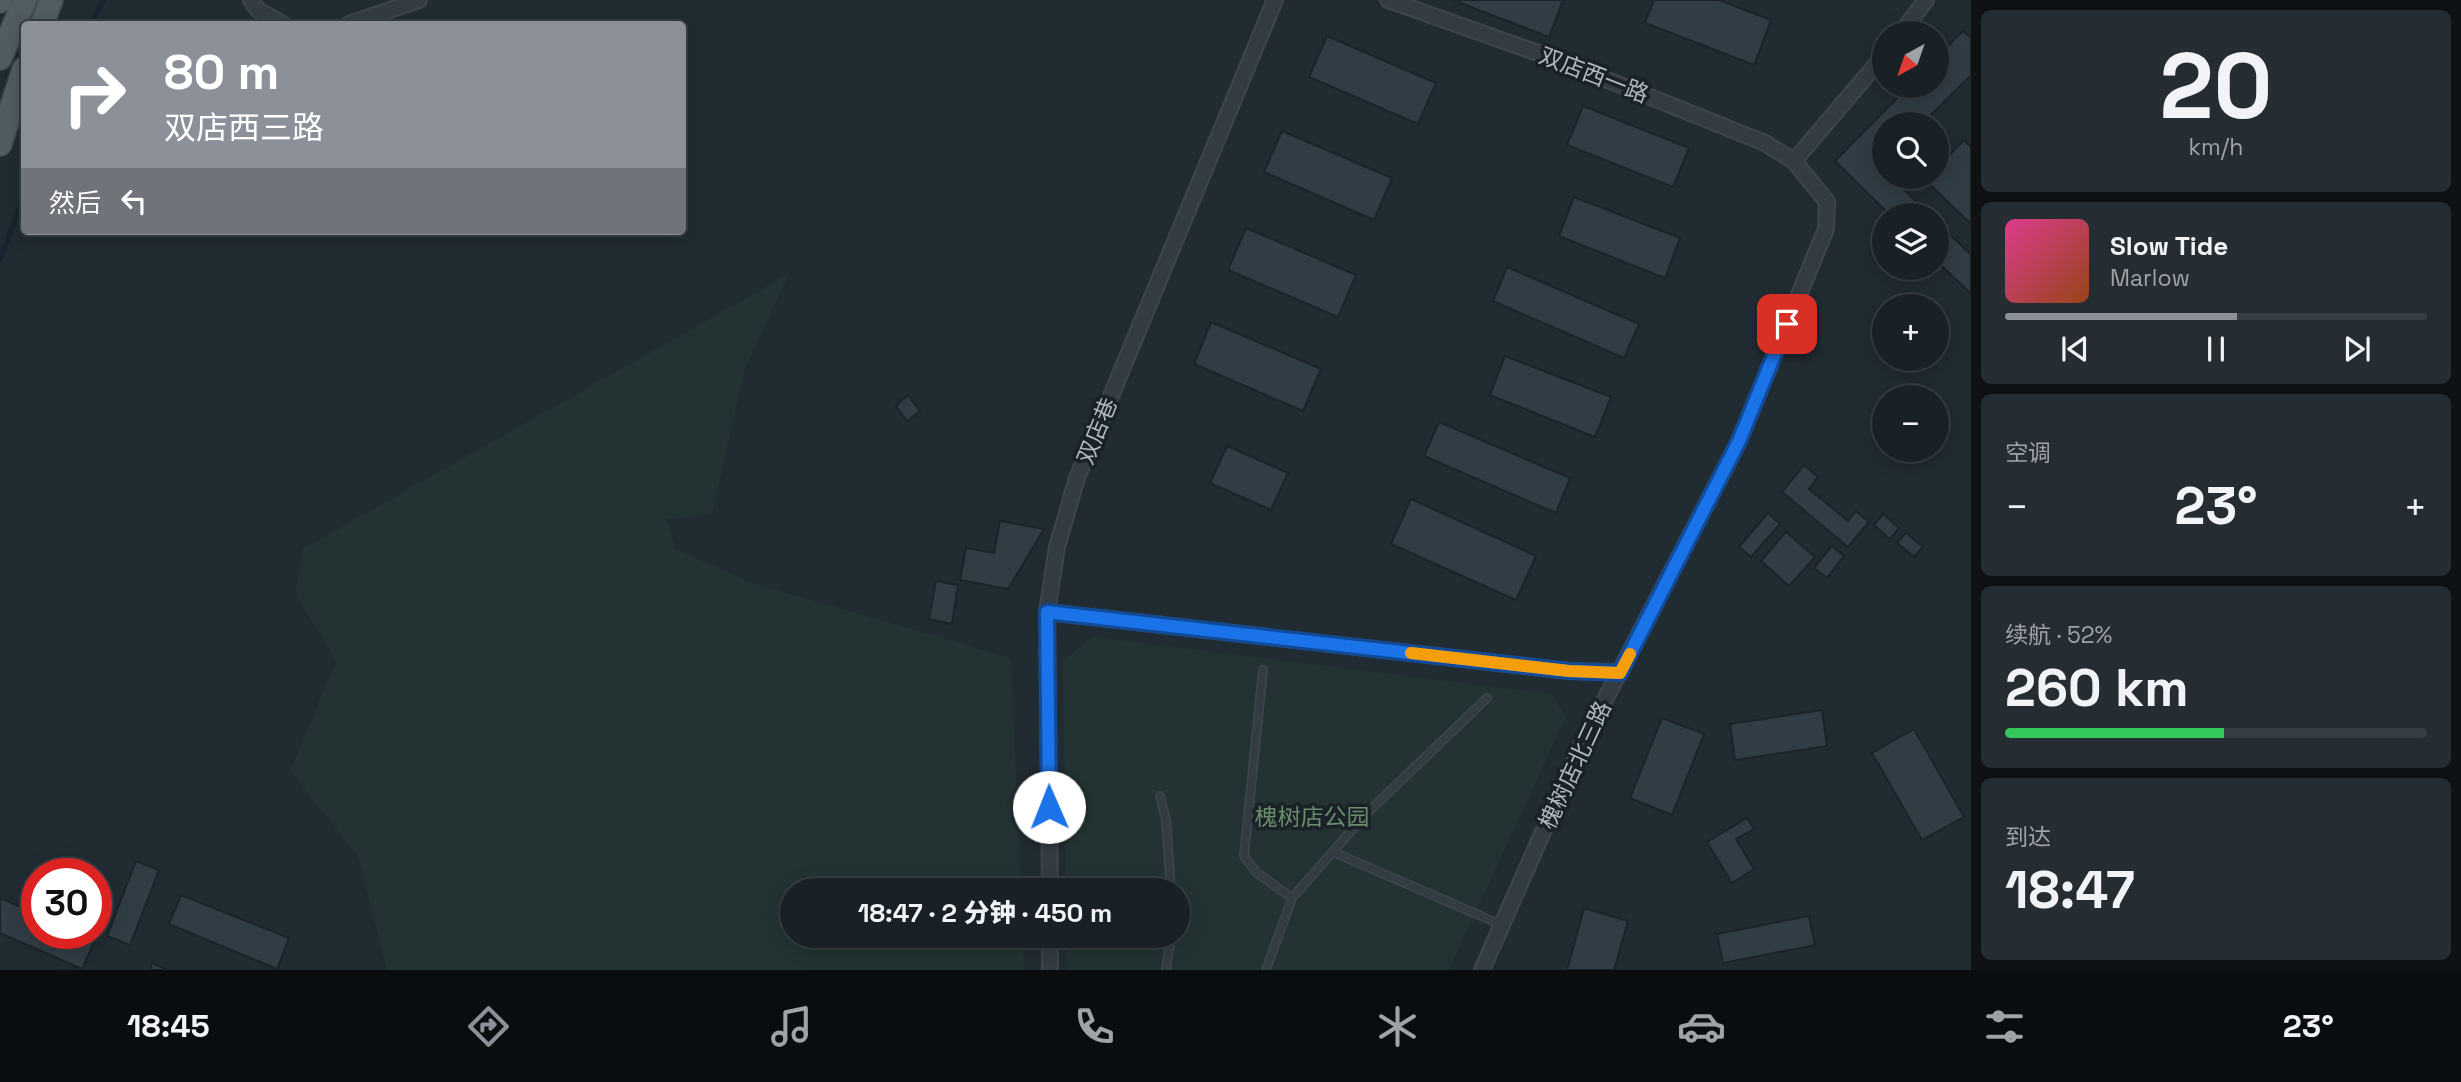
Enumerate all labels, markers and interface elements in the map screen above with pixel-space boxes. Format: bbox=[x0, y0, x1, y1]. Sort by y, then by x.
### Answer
north arrow bbox=[1872, 21, 1950, 98]
map controls bbox=[1872, 21, 1949, 462]
text: 20 bbox=[2159, 28, 2273, 145]
street label: 双店西一路 bbox=[1535, 40, 1653, 110]
text: 80 m bbox=[164, 41, 279, 103]
icon: right bbox=[49, 49, 140, 140]
text: 双店西三路 bbox=[164, 108, 324, 148]
button: search bbox=[1872, 112, 1949, 189]
text: km/h bbox=[2189, 132, 2243, 162]
icon: left bbox=[115, 182, 153, 220]
text: 然后 bbox=[49, 186, 101, 220]
button: layers bbox=[1872, 203, 1949, 280]
text: Slow Tide bbox=[2110, 229, 2228, 263]
text: Marlow bbox=[2110, 263, 2190, 293]
pin bbox=[1757, 294, 1817, 354]
button: + bbox=[1872, 294, 1949, 371]
icon: arrive bbox=[1768, 305, 1806, 343]
icon: previous bbox=[2056, 330, 2094, 368]
icon: pause bbox=[2197, 330, 2235, 368]
icon: next bbox=[2338, 330, 2376, 368]
button: − bbox=[1872, 385, 1949, 462]
street label: 双店巷 bbox=[1070, 393, 1124, 469]
text: 空调 bbox=[2005, 438, 2051, 468]
text: 23° bbox=[2175, 473, 2258, 539]
text: − bbox=[2005, 483, 2029, 531]
text: + bbox=[2403, 483, 2427, 531]
text: 续航 · 52% bbox=[2005, 620, 2112, 650]
text: 260 km bbox=[2005, 655, 2189, 721]
street label: 槐树店北三路 bbox=[1532, 696, 1618, 834]
position arrow bbox=[1012, 770, 1086, 844]
park label: 槐树店公园 bbox=[1255, 802, 1370, 832]
text: 到达 bbox=[2005, 822, 2051, 852]
text: 18:47 bbox=[2005, 857, 2135, 923]
speed limit sign: 30 bbox=[21, 858, 112, 949]
text: 18:47 · 2 分钟 · 450 m bbox=[858, 896, 1112, 930]
icon: directions bbox=[464, 1002, 513, 1051]
icon: music bbox=[767, 1002, 816, 1051]
icon: phone bbox=[1070, 1002, 1119, 1051]
icon: climate bbox=[1373, 1002, 1422, 1051]
icon: car bbox=[1677, 1002, 1726, 1051]
icon: filters bbox=[1980, 1002, 2029, 1051]
text: 18:45 bbox=[127, 1006, 210, 1046]
text: 23° bbox=[2283, 1006, 2334, 1046]

